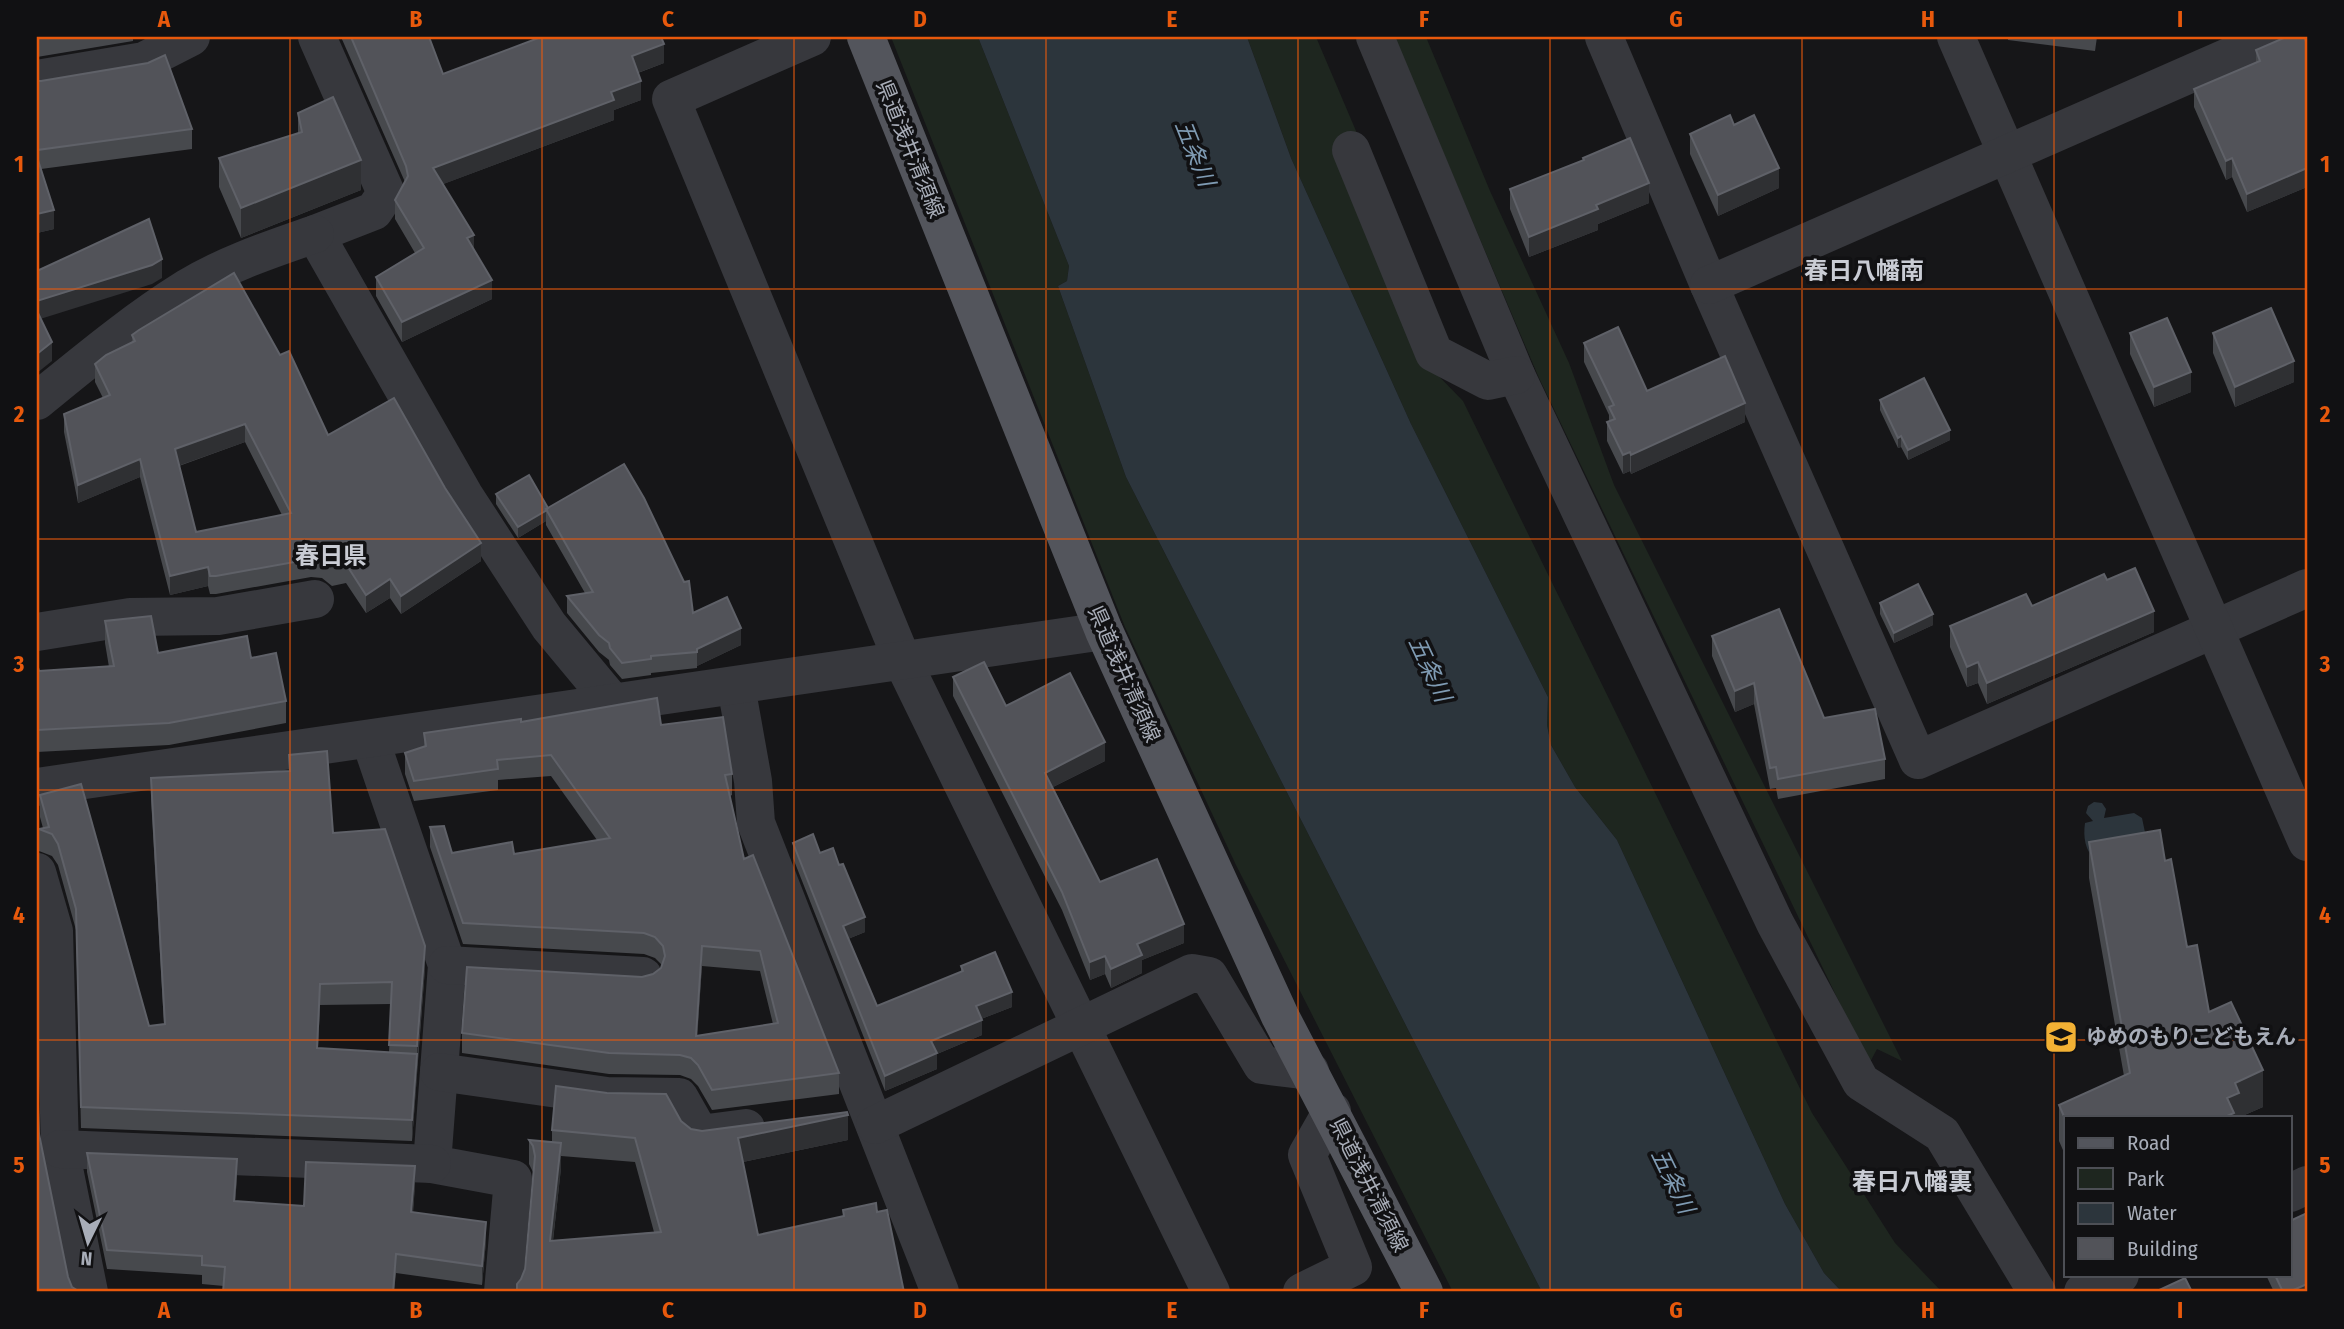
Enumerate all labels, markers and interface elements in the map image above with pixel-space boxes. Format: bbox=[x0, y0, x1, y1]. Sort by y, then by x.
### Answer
text: A bbox=[157, 5, 171, 33]
text: B bbox=[410, 5, 423, 33]
text: C bbox=[662, 5, 674, 33]
text: D bbox=[913, 5, 927, 33]
text: E bbox=[1167, 5, 1178, 33]
text: F bbox=[1419, 5, 1429, 33]
text: G bbox=[1669, 5, 1683, 33]
text: H bbox=[1921, 5, 1935, 33]
text: I bbox=[2177, 5, 2183, 33]
street label: 県道浅井清須線 bbox=[870, 76, 950, 222]
water label: 五条川 bbox=[1169, 116, 1222, 193]
text: 1 bbox=[14, 150, 24, 178]
text: 1 bbox=[2320, 150, 2330, 178]
district label: 春日八幡南 bbox=[1804, 257, 1924, 285]
text: 2 bbox=[13, 400, 25, 428]
text: 2 bbox=[2319, 400, 2331, 428]
district label: 春日県 bbox=[295, 542, 367, 570]
street label: 県道浅井清須線 bbox=[1082, 602, 1166, 746]
water label: 五条川 bbox=[1403, 632, 1459, 709]
text: 3 bbox=[13, 650, 25, 678]
text: 3 bbox=[2319, 650, 2331, 678]
text: 4 bbox=[13, 901, 25, 929]
text: 4 bbox=[2319, 901, 2331, 929]
school or university icon: ゆめのもりこどもえん bbox=[2042, 1018, 2080, 1056]
place label: ゆめのもりこどもえん bbox=[2086, 1024, 2296, 1050]
street label: 県道浅井清須線 bbox=[1324, 1114, 1414, 1256]
legend bbox=[2064, 1116, 2292, 1276]
text: Road bbox=[2127, 1130, 2171, 1156]
water label: 五条川 bbox=[1645, 1144, 1702, 1221]
text: 5 bbox=[13, 1151, 25, 1179]
text: 5 bbox=[2319, 1151, 2331, 1179]
text: Park bbox=[2127, 1166, 2165, 1192]
district label: 春日八幡裏 bbox=[1852, 1168, 1972, 1196]
text: Water bbox=[2127, 1200, 2177, 1226]
north arrow bbox=[52, 1206, 122, 1276]
text: Building bbox=[2127, 1236, 2198, 1262]
text: N bbox=[80, 1246, 93, 1270]
text: A bbox=[157, 1296, 171, 1324]
text: B bbox=[410, 1296, 423, 1324]
text: C bbox=[662, 1296, 674, 1324]
text: D bbox=[913, 1296, 927, 1324]
text: E bbox=[1167, 1296, 1178, 1324]
text: F bbox=[1419, 1296, 1429, 1324]
text: G bbox=[1669, 1296, 1683, 1324]
text: H bbox=[1921, 1296, 1935, 1324]
text: I bbox=[2177, 1296, 2183, 1324]

